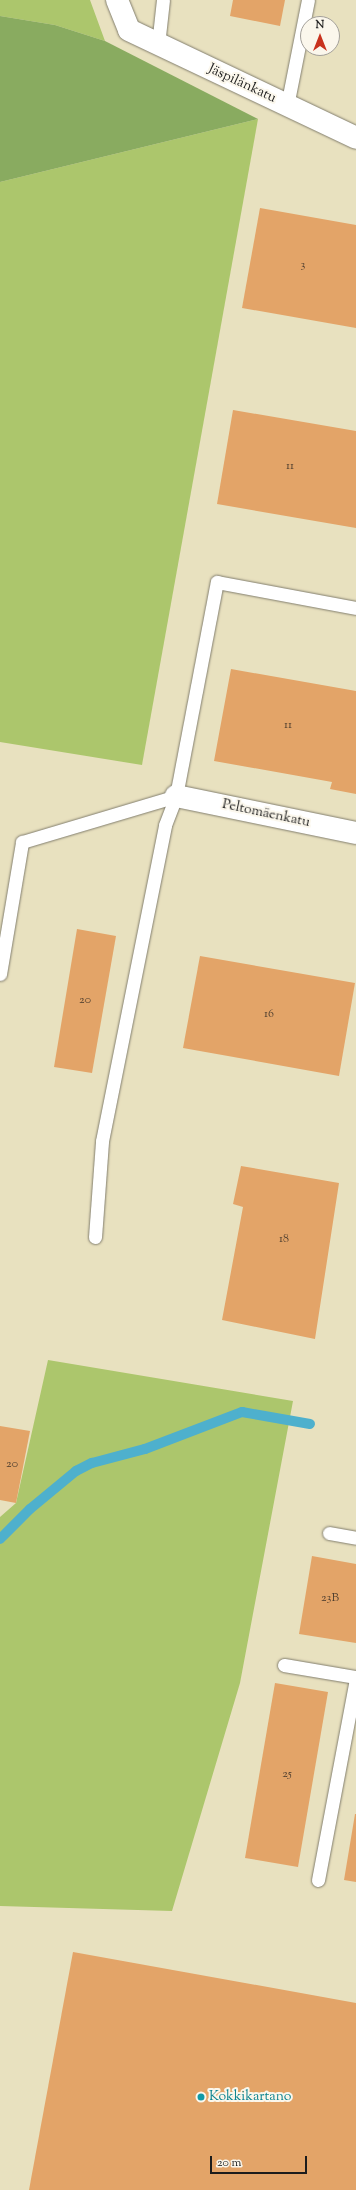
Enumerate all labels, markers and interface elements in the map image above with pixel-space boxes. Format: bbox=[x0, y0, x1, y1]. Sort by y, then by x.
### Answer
north arrow bbox=[300, 16, 340, 56]
text: N bbox=[316, 17, 324, 33]
street label: Jäspilänkatu bbox=[205, 61, 279, 107]
house number: 3 bbox=[301, 259, 305, 273]
house number: 11 bbox=[286, 460, 294, 474]
house number: 11 bbox=[284, 719, 292, 733]
street label: Peltomäenkatu bbox=[221, 796, 311, 832]
house number: 20 bbox=[79, 994, 91, 1008]
house number: 16 bbox=[264, 1008, 274, 1022]
house number: 18 bbox=[279, 1233, 289, 1247]
house number: 20 bbox=[6, 1458, 18, 1472]
house number: 23B bbox=[321, 1592, 339, 1606]
house number: 25 bbox=[282, 1768, 292, 1782]
place label: Kokkikartano bbox=[209, 2089, 292, 2105]
marker: Kokkikartano bbox=[196, 2092, 206, 2102]
scale bar bbox=[212, 2148, 309, 2174]
text: 20 m bbox=[217, 2154, 241, 2172]

